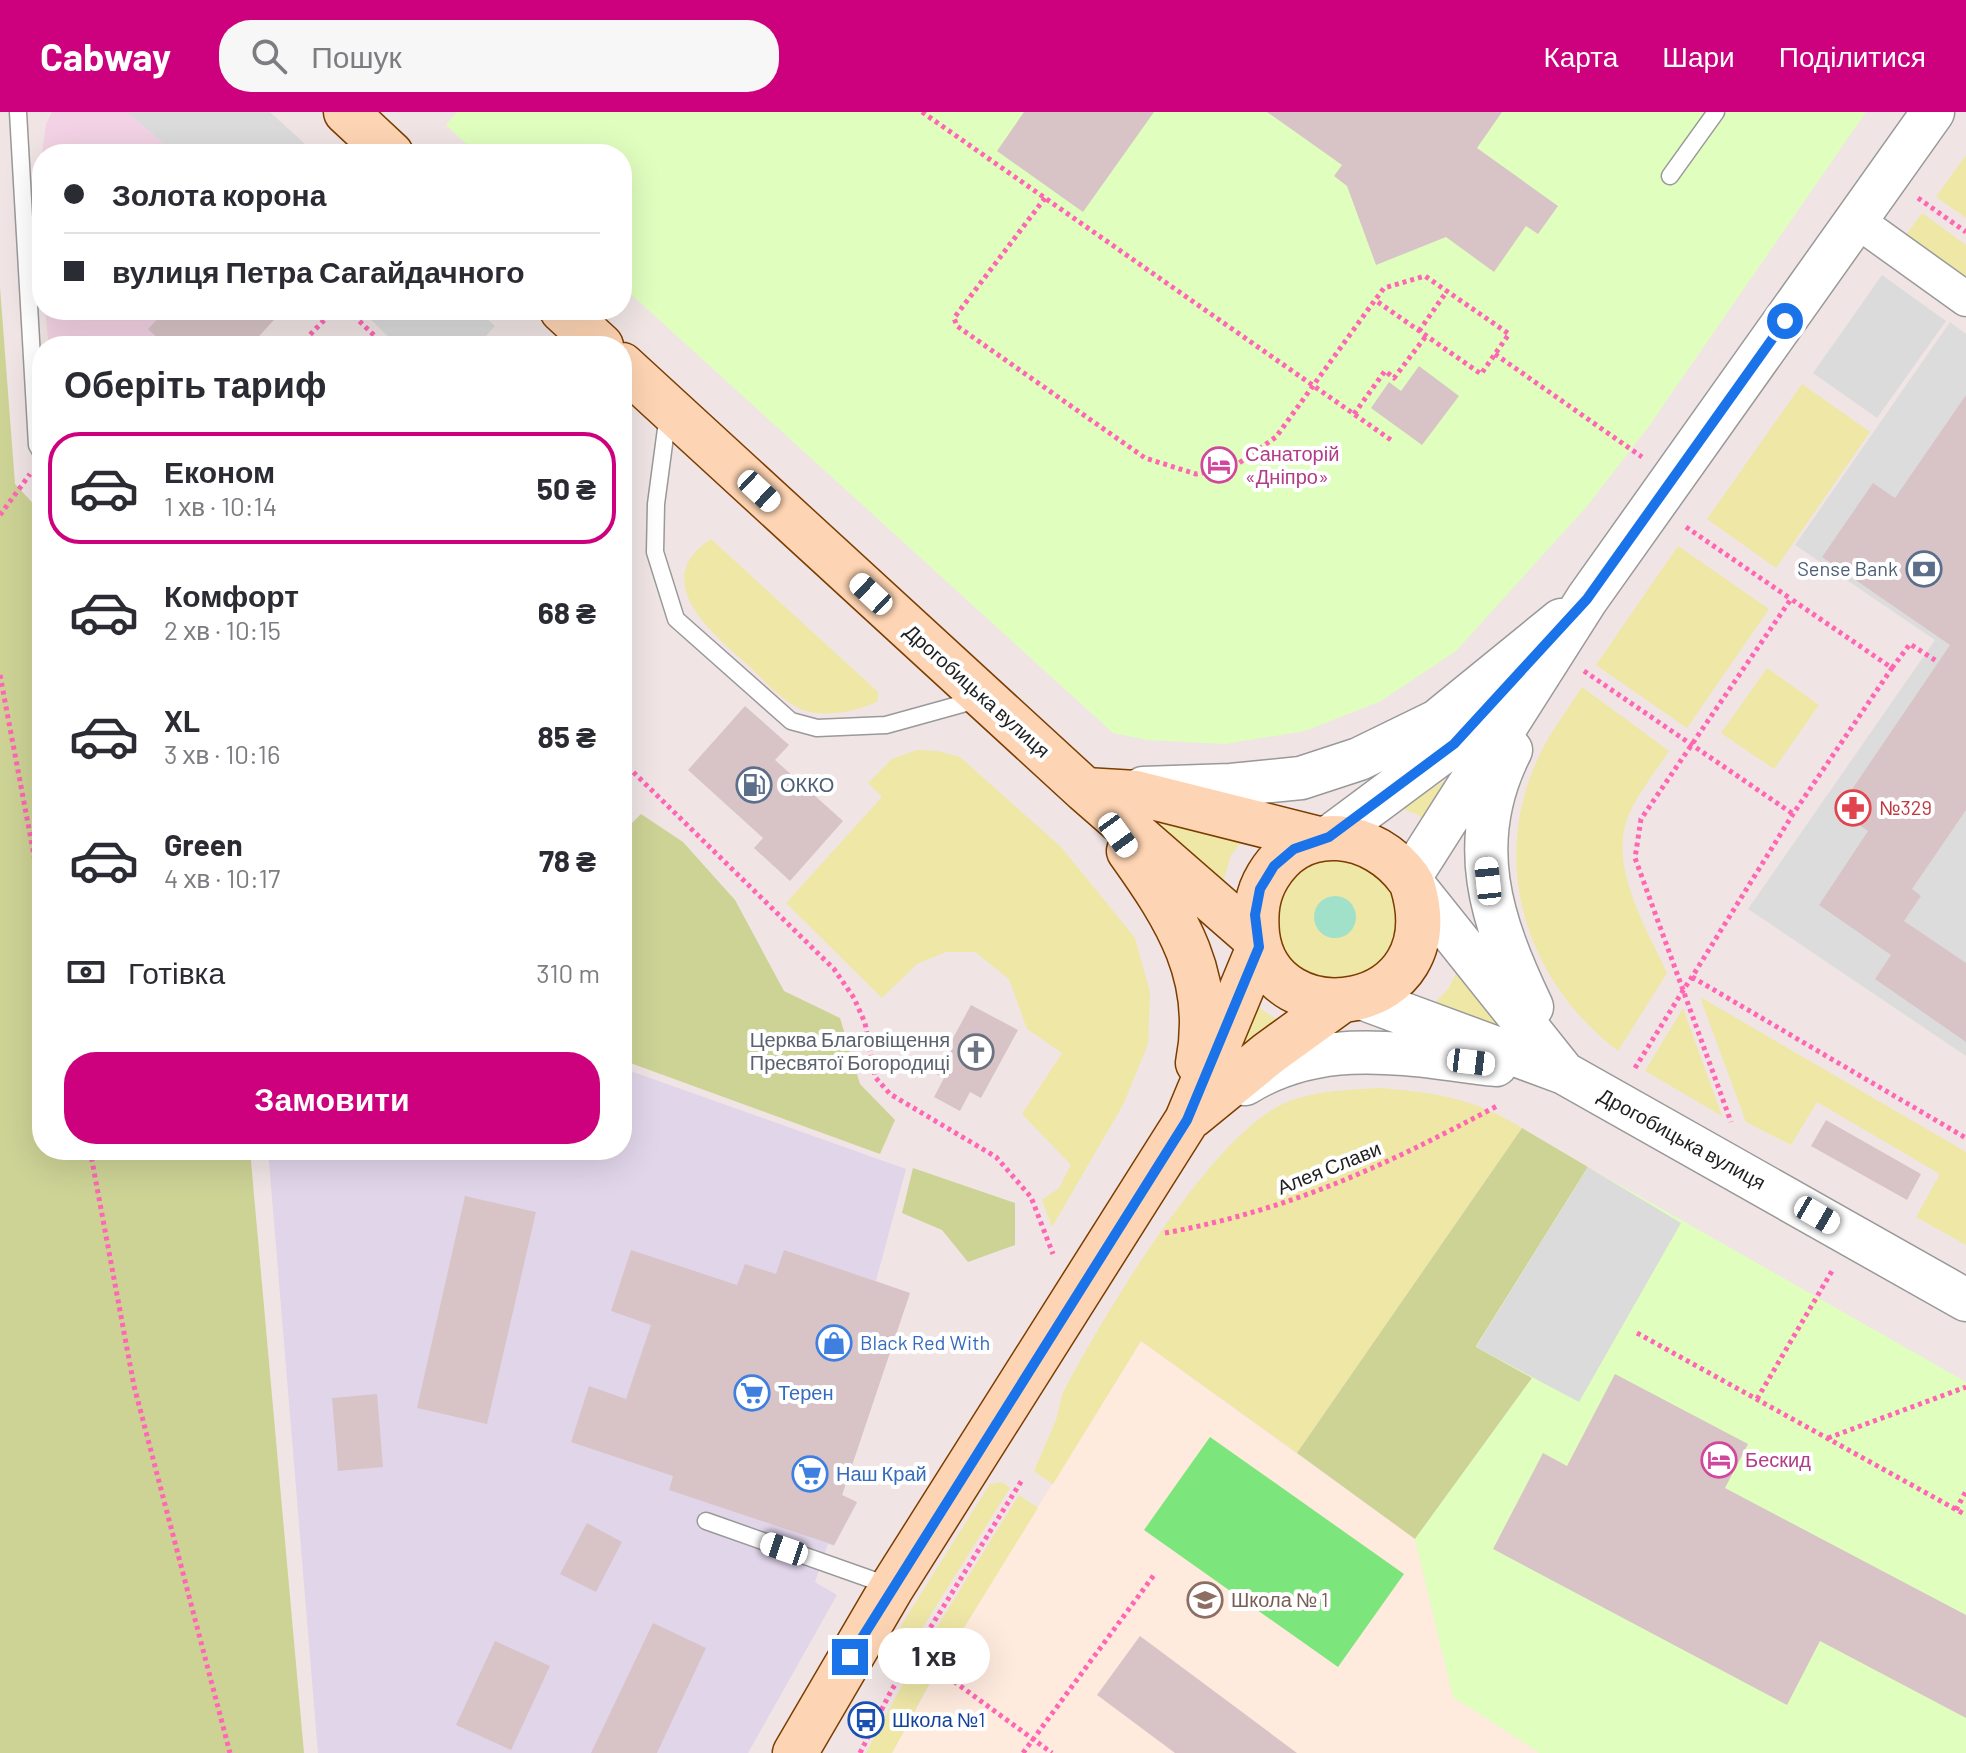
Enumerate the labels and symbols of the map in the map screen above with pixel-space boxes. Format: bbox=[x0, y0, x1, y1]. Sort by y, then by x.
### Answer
route start bbox=[1767, 303, 1803, 339]
place label: Санаторій «Дніпро» bbox=[1245, 441, 1339, 488]
hotel icon: Санаторій «Дніпро» bbox=[1200, 446, 1238, 484]
car bbox=[733, 466, 785, 516]
bank icon: Sense Bank bbox=[1905, 550, 1943, 588]
place label: Sense Bank bbox=[1797, 556, 1898, 580]
car bbox=[845, 569, 897, 619]
street label: Дрогобицька вулиця bbox=[900, 619, 1055, 762]
fuel station icon: ОККО bbox=[735, 766, 773, 804]
place label: ОККО bbox=[780, 772, 834, 796]
pharmacy icon: №329 bbox=[1834, 789, 1872, 827]
place label: №329 bbox=[1879, 795, 1932, 819]
car bbox=[1094, 809, 1142, 861]
car bbox=[1474, 856, 1502, 906]
place label: Церква Благовіщення Пресвятої Богородиці bbox=[750, 1027, 950, 1074]
church icon: Церква Благовіщення Пресвятої Богородиці bbox=[957, 1033, 995, 1071]
car bbox=[1446, 1047, 1496, 1077]
street label: Дрогобицька вулиця bbox=[1595, 1082, 1770, 1194]
street label: Алея Слави bbox=[1273, 1135, 1384, 1199]
car bbox=[1790, 1193, 1844, 1237]
shop icon: Black Red With bbox=[815, 1324, 853, 1362]
place label: Black Red With bbox=[860, 1330, 990, 1354]
supermarket icon: Терен bbox=[733, 1374, 771, 1412]
place label: Терен bbox=[778, 1380, 834, 1404]
hotel icon: Бескид bbox=[1700, 1441, 1738, 1479]
place label: Бескид bbox=[1745, 1447, 1811, 1471]
supermarket icon: Наш Край bbox=[791, 1455, 829, 1493]
place label: Наш Край bbox=[836, 1461, 927, 1485]
car bbox=[757, 1530, 811, 1568]
school or university icon: Школа № 1 bbox=[1186, 1581, 1224, 1619]
place label: Школа № 1 bbox=[1231, 1587, 1328, 1611]
callout: 1 хв bbox=[878, 1629, 990, 1685]
route end bbox=[832, 1639, 868, 1675]
bus stop icon: Школа №1 bbox=[847, 1701, 885, 1739]
place label: Школа №1 bbox=[892, 1707, 985, 1731]

